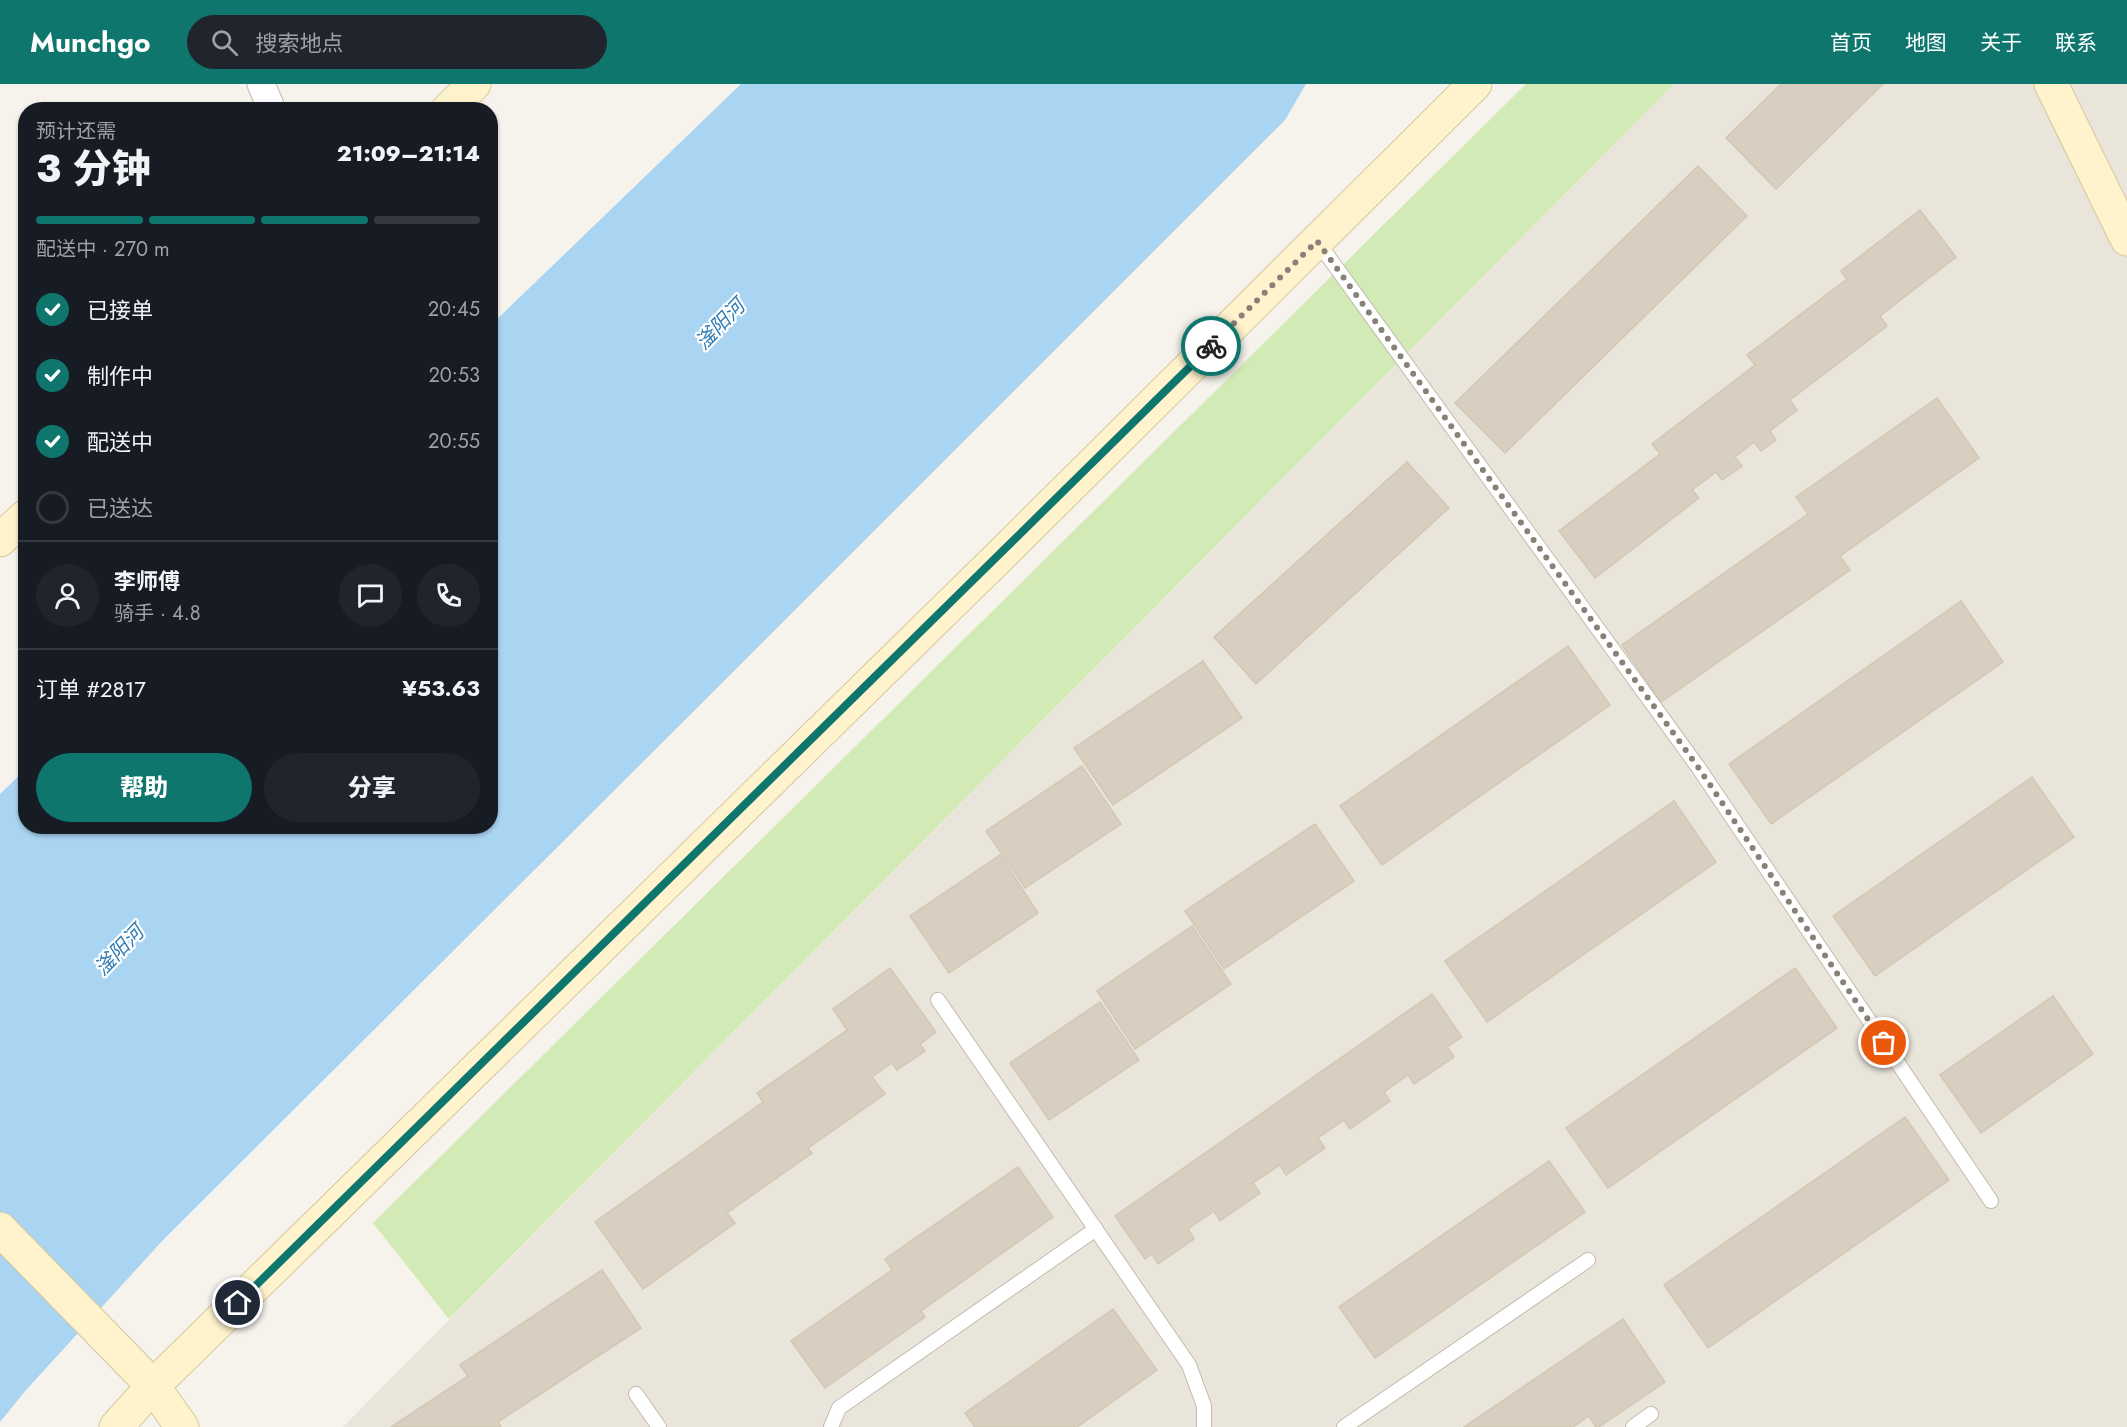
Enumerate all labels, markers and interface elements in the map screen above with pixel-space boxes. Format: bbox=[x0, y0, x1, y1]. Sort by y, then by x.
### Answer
search box bbox=[187, 15, 607, 69]
text: Munchgo bbox=[30, 22, 151, 63]
icon: search bbox=[208, 26, 241, 59]
text: 搜索地点 bbox=[256, 27, 344, 59]
text: 首页 bbox=[1830, 28, 1872, 58]
text: 地图 bbox=[1905, 28, 1947, 58]
text: 关于 bbox=[1980, 28, 2022, 58]
text: 联系 bbox=[2055, 28, 2097, 58]
text: 预计还需 bbox=[36, 117, 116, 146]
text: 21:09–21:14 bbox=[337, 137, 480, 169]
text: 3 分钟 bbox=[36, 140, 151, 197]
text: 配送中 · 270 m bbox=[36, 235, 169, 264]
water label: 滏阳河 bbox=[689, 290, 754, 356]
icon: check bbox=[36, 293, 69, 326]
text: 已接单 bbox=[87, 294, 153, 326]
text: 20:45 bbox=[428, 295, 480, 324]
courier bbox=[1181, 316, 1241, 376]
icon: bike bbox=[1195, 330, 1228, 363]
icon: check bbox=[36, 359, 69, 392]
text: 制作中 bbox=[87, 360, 153, 392]
text: 20:53 bbox=[428, 361, 480, 390]
icon: check bbox=[36, 425, 69, 458]
text: 配送中 bbox=[87, 426, 153, 458]
text: 20:55 bbox=[428, 427, 480, 456]
text: 已送达 bbox=[87, 492, 153, 524]
button: person bbox=[36, 564, 99, 627]
button: chat bbox=[339, 564, 402, 627]
button: phone bbox=[417, 564, 480, 627]
text: 李师傅 bbox=[114, 565, 180, 597]
text: 骑手 · 4.8 bbox=[114, 599, 201, 628]
text: ¥53.63 bbox=[402, 672, 480, 704]
text: 订单 #2817 bbox=[36, 673, 146, 705]
button: 帮助 bbox=[36, 753, 252, 822]
button: 分享 bbox=[264, 753, 480, 822]
water label: 滏阳河 bbox=[88, 916, 153, 982]
pin bbox=[1858, 1017, 1909, 1068]
icon: bag bbox=[1867, 1026, 1900, 1059]
pin bbox=[212, 1277, 263, 1328]
icon: home bbox=[221, 1286, 254, 1319]

